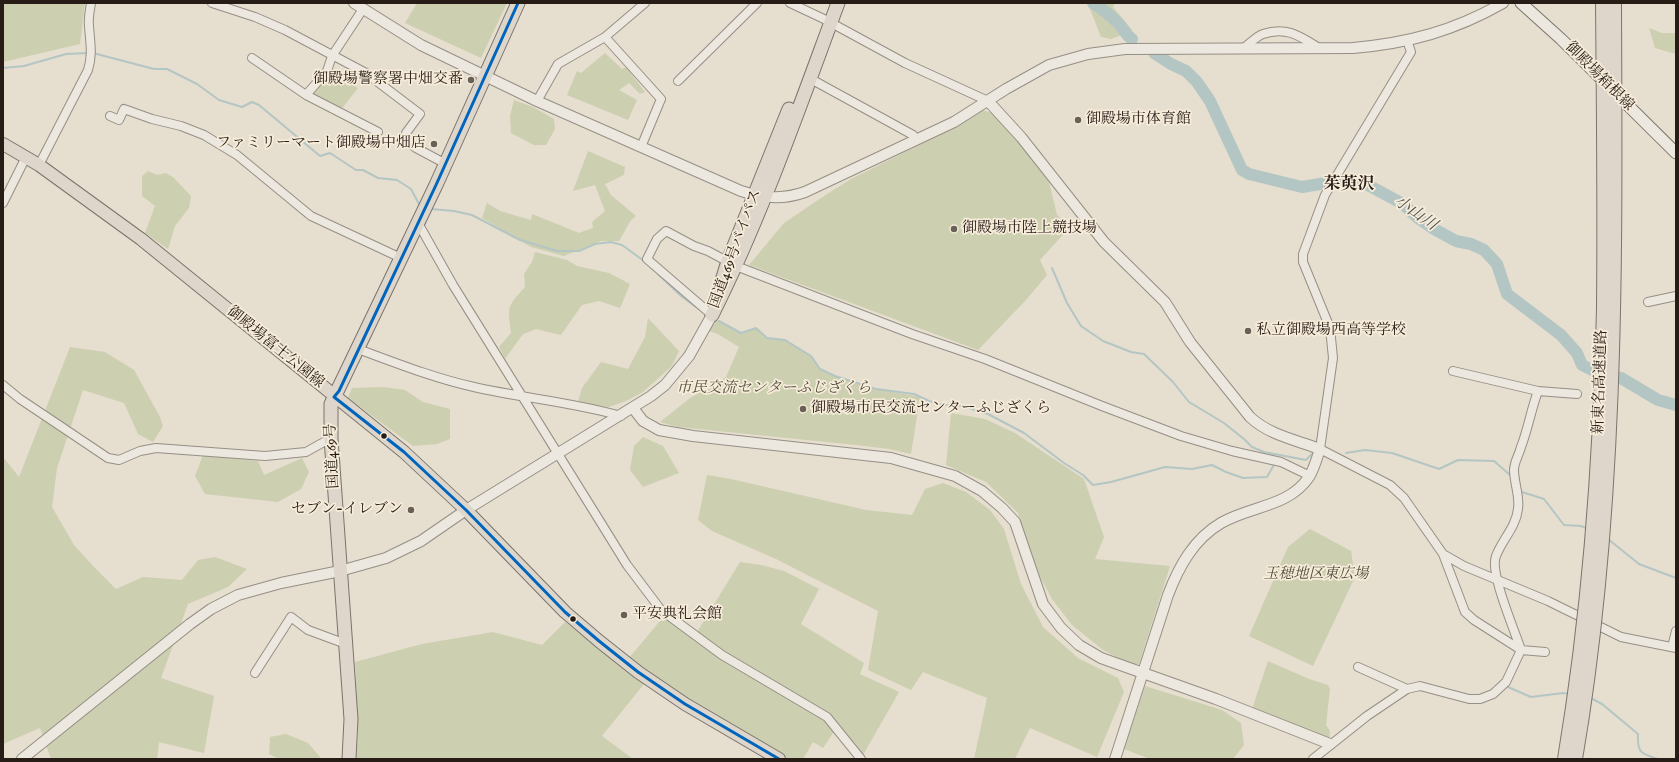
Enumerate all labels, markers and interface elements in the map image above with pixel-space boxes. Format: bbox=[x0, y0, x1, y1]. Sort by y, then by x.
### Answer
street label: 御殿場箱根線 bbox=[1561, 39, 1637, 115]
place label: 御殿場警察署中畑交番 bbox=[313, 71, 463, 89]
marker: 御殿場警察署中畑交番 bbox=[466, 75, 476, 85]
place label: 御殿場市体育館 bbox=[1086, 111, 1191, 129]
marker: 御殿場市体育館 bbox=[1073, 115, 1083, 125]
place label: ファミリーマート御殿場中畑店 bbox=[216, 135, 426, 153]
marker: ファミリーマート御殿場中畑店 bbox=[429, 139, 439, 149]
district label: 茱萸沢 bbox=[1324, 176, 1374, 196]
street label: 国道469号バイパス bbox=[706, 187, 766, 311]
water label: 小山川 bbox=[1390, 192, 1440, 236]
place label: 御殿場市陸上競技場 bbox=[962, 220, 1097, 238]
marker: 御殿場市陸上競技場 bbox=[949, 224, 959, 234]
street label: 御殿場富士公園線 bbox=[223, 303, 327, 393]
place label: 私立御殿場西高等学校 bbox=[1256, 322, 1406, 340]
marker: 私立御殿場西高等学校 bbox=[1243, 326, 1253, 336]
street label: 新東名高速道路 bbox=[1590, 329, 1612, 435]
park label: 市民交流センターふじざくら bbox=[677, 380, 871, 398]
place label: 御殿場市民交流センターふじざくら bbox=[811, 400, 1051, 418]
marker: 御殿場市民交流センターふじざくら bbox=[798, 404, 808, 414]
street label: 国道469号 bbox=[322, 423, 344, 489]
unlabelled marker bbox=[379, 431, 389, 441]
place label: セブン-イレブン bbox=[291, 501, 403, 519]
marker: セブン-イレブン bbox=[406, 505, 416, 515]
park label: 玉穂地区東広場 bbox=[1264, 566, 1368, 584]
place label: 平安典礼会館 bbox=[632, 606, 722, 624]
marker: 平安典礼会館 bbox=[619, 610, 629, 620]
unlabelled marker bbox=[568, 614, 578, 624]

